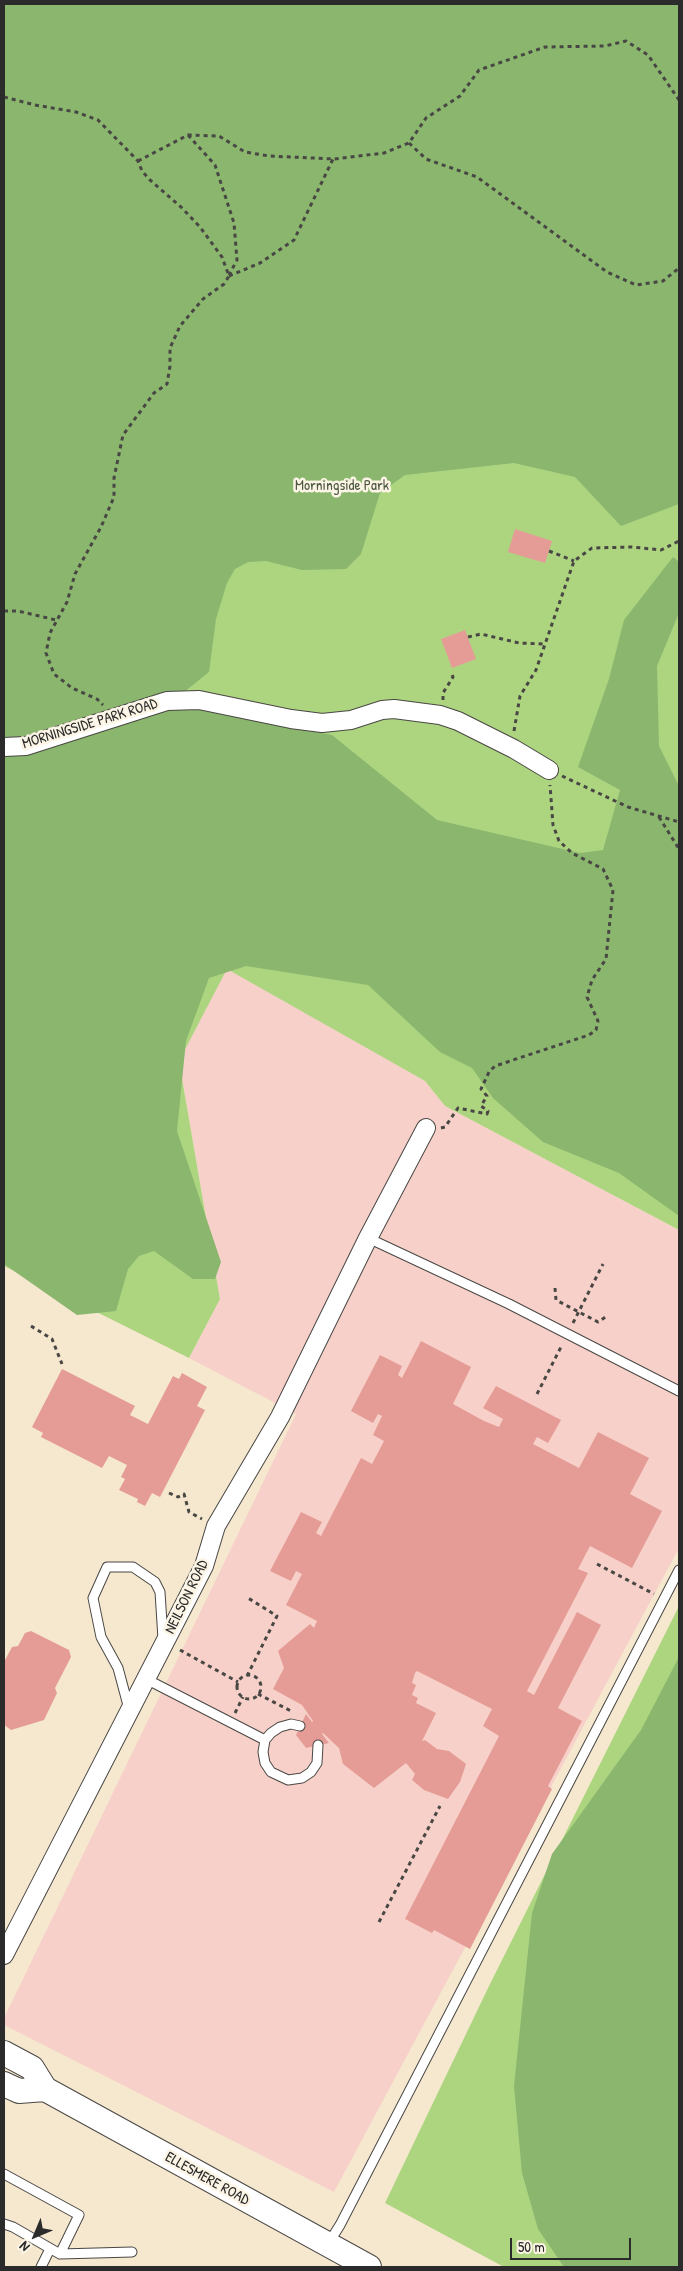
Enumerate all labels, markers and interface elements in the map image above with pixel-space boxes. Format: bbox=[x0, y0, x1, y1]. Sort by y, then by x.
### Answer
park label: Morningside Park bbox=[295, 477, 389, 495]
street label: MORNINGSIDE PARK ROAD bbox=[20, 695, 160, 753]
street label: NEILSON ROAD bbox=[161, 1557, 213, 1637]
street label: ELLESMERE ROAD bbox=[162, 2149, 252, 2209]
north arrow bbox=[10, 2211, 60, 2261]
scale bar bbox=[513, 2228, 634, 2260]
text: 50 m bbox=[518, 2236, 545, 2257]
text: N bbox=[15, 2238, 33, 2256]

